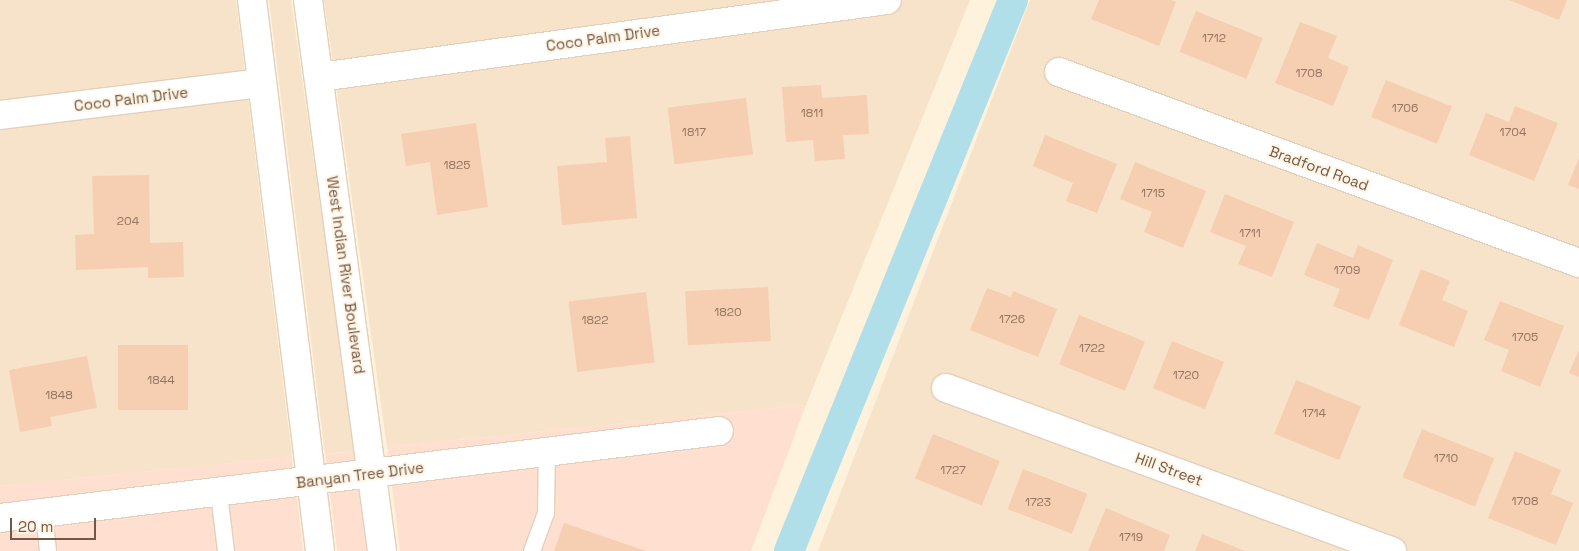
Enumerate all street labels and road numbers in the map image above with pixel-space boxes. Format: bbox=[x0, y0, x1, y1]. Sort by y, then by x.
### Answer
street label: Coco Palm Drive bbox=[545, 21, 661, 55]
street label: Coco Palm Drive bbox=[73, 83, 189, 115]
street label: Bradford Road bbox=[1267, 142, 1371, 194]
street label: West Indian River Boulevard bbox=[323, 175, 369, 375]
street label: Hill Street bbox=[1133, 448, 1205, 490]
street label: Banyan Tree Drive bbox=[295, 458, 425, 492]

